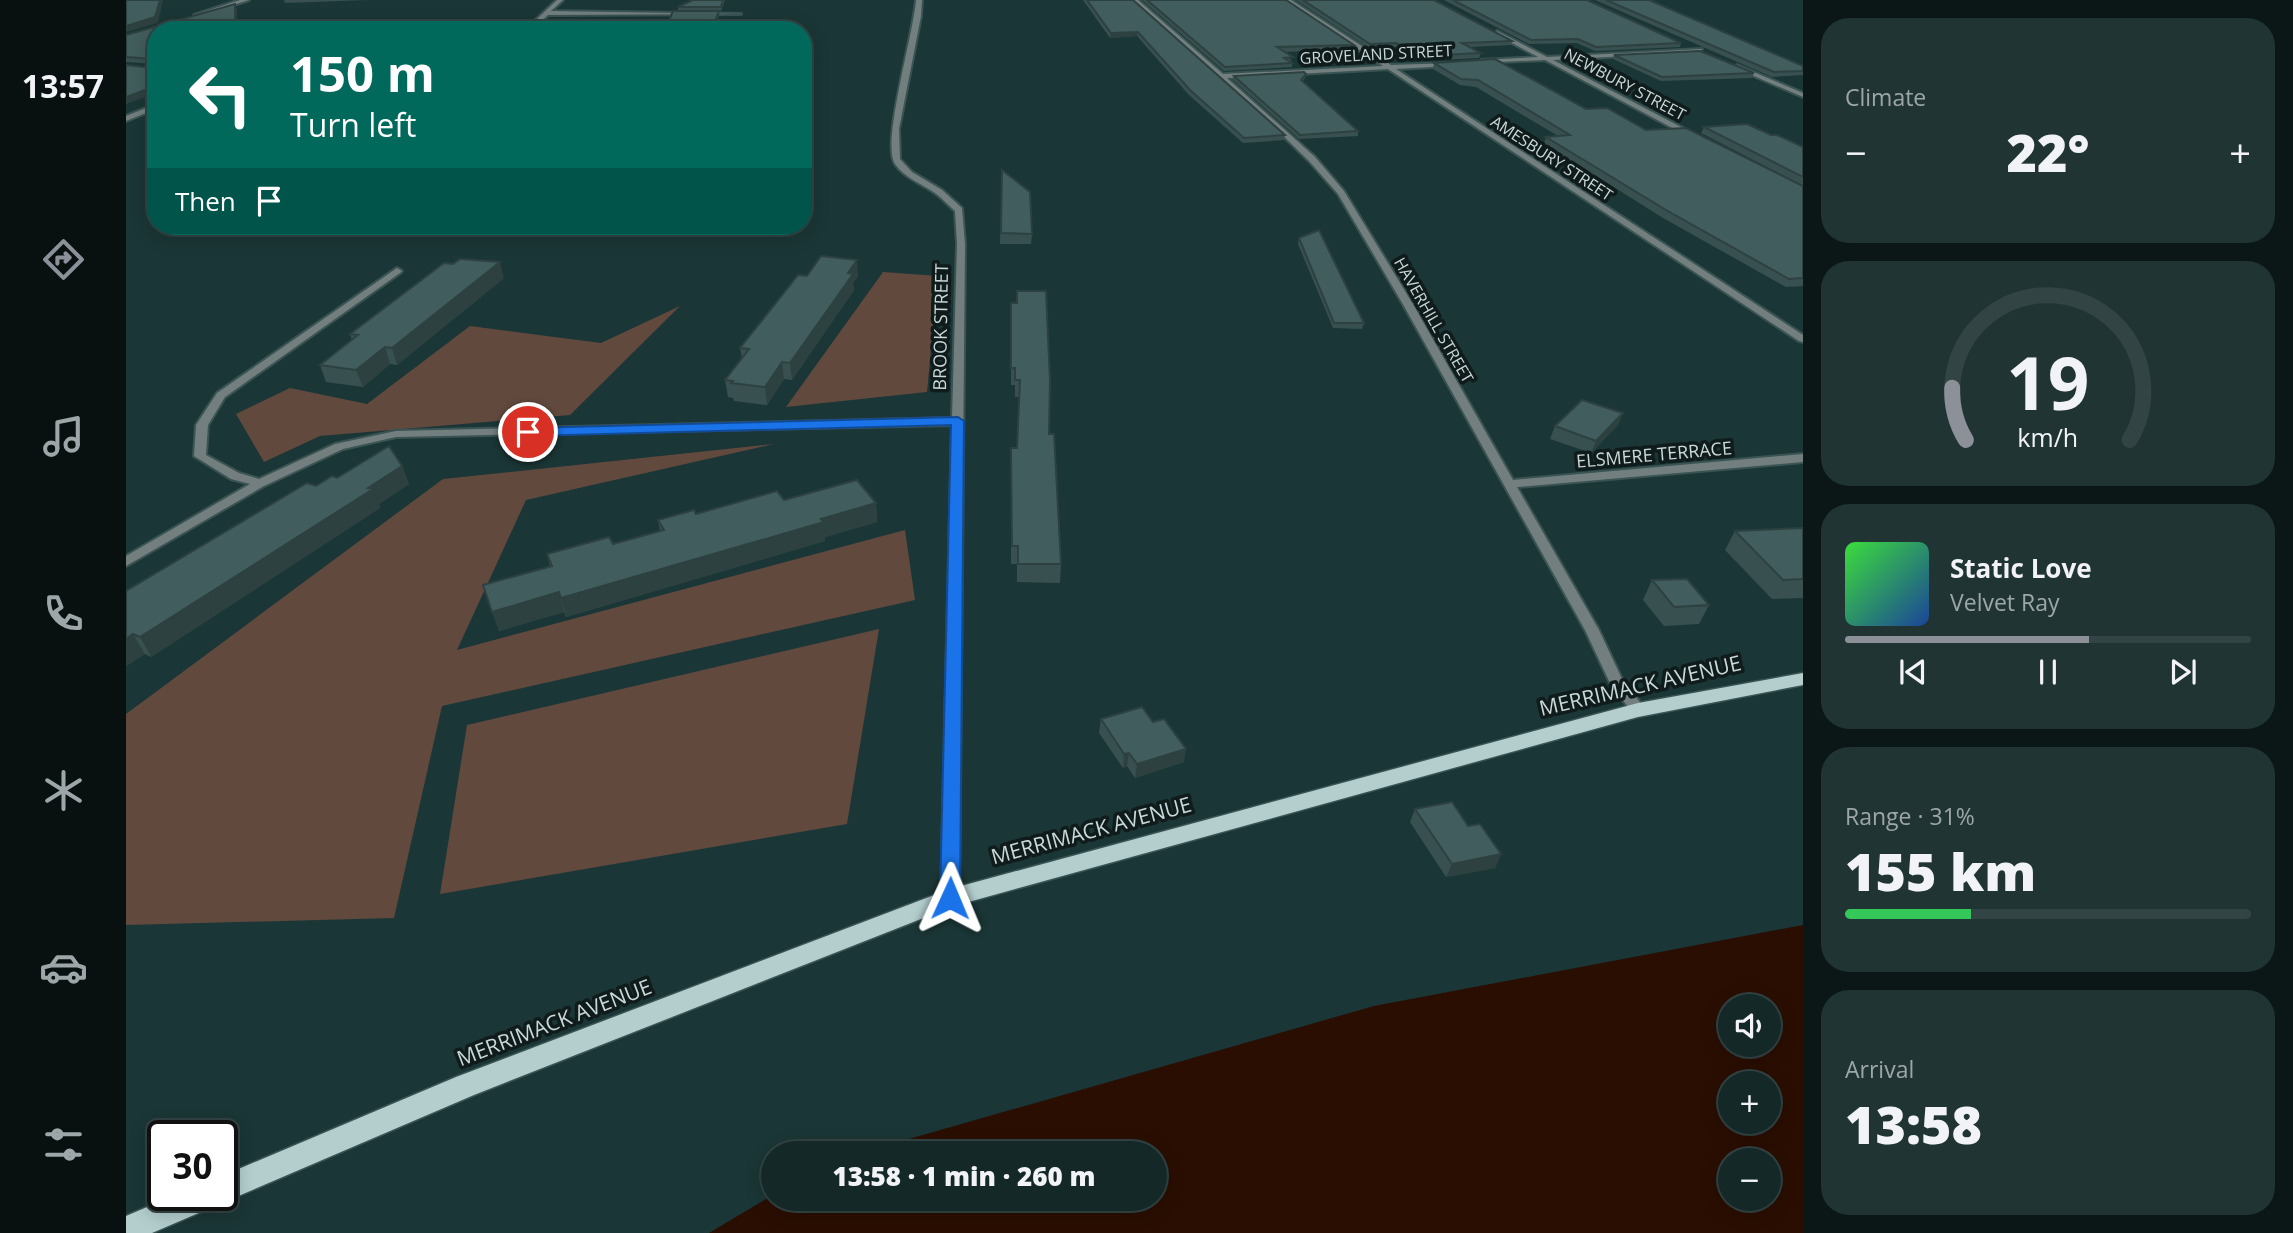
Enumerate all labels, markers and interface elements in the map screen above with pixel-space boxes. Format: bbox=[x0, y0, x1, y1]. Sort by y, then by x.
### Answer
street label: GROVELAND STREET bbox=[1299, 39, 1453, 69]
text: 150 m bbox=[290, 40, 435, 106]
street label: NEWBURY STREET bbox=[1560, 43, 1690, 125]
icon: left bbox=[175, 49, 266, 140]
text: 13:57 bbox=[22, 64, 104, 107]
text: Climate bbox=[1845, 81, 1926, 113]
text: Turn left bbox=[290, 103, 416, 146]
street label: AMESBURY STREET bbox=[1487, 110, 1617, 206]
text: 22° bbox=[2007, 116, 2089, 187]
text: − bbox=[1845, 126, 1867, 178]
text: + bbox=[2229, 126, 2251, 178]
icon: arrive bbox=[250, 182, 288, 220]
text: Then bbox=[175, 183, 236, 219]
icon: directions bbox=[39, 235, 88, 284]
street label: HAVERHILL STREET bbox=[1389, 253, 1479, 387]
street label: BROOK STREET bbox=[927, 263, 953, 391]
text: 19 bbox=[2006, 332, 2090, 431]
pin bbox=[498, 402, 558, 462]
icon: music bbox=[39, 412, 88, 461]
icon: arrive bbox=[509, 413, 547, 451]
text: km/h bbox=[2018, 419, 2078, 453]
street label: ELSMERE TERRACE bbox=[1575, 435, 1733, 473]
text: Static Love bbox=[1950, 550, 2092, 586]
text: Velvet Ray bbox=[1950, 586, 2060, 618]
icon: phone bbox=[39, 589, 88, 638]
street label: MERRIMACK AVENUE bbox=[1536, 648, 1744, 722]
icon: previous bbox=[1894, 653, 1932, 691]
icon: pause bbox=[2029, 653, 2067, 691]
icon: next bbox=[2164, 653, 2202, 691]
icon: climate bbox=[39, 766, 88, 815]
street label: MERRIMACK AVENUE bbox=[988, 790, 1194, 870]
text: Range · 31% bbox=[1845, 800, 1975, 832]
text: 155 km bbox=[1845, 835, 2036, 906]
position arrow bbox=[913, 861, 987, 935]
icon: car bbox=[39, 943, 88, 992]
street label: MERRIMACK AVENUE bbox=[453, 972, 655, 1072]
map controls bbox=[1718, 994, 1781, 1211]
button: sound bbox=[1718, 994, 1781, 1057]
text: Arrival bbox=[1845, 1053, 1914, 1085]
button: + bbox=[1718, 1071, 1781, 1134]
text: 13:58 bbox=[1845, 1088, 1982, 1159]
icon: filters bbox=[39, 1120, 88, 1169]
speed limit sign: 30 bbox=[147, 1120, 238, 1211]
button: − bbox=[1718, 1148, 1781, 1211]
text: 13:58 · 1 min · 260 m bbox=[833, 1158, 1095, 1194]

